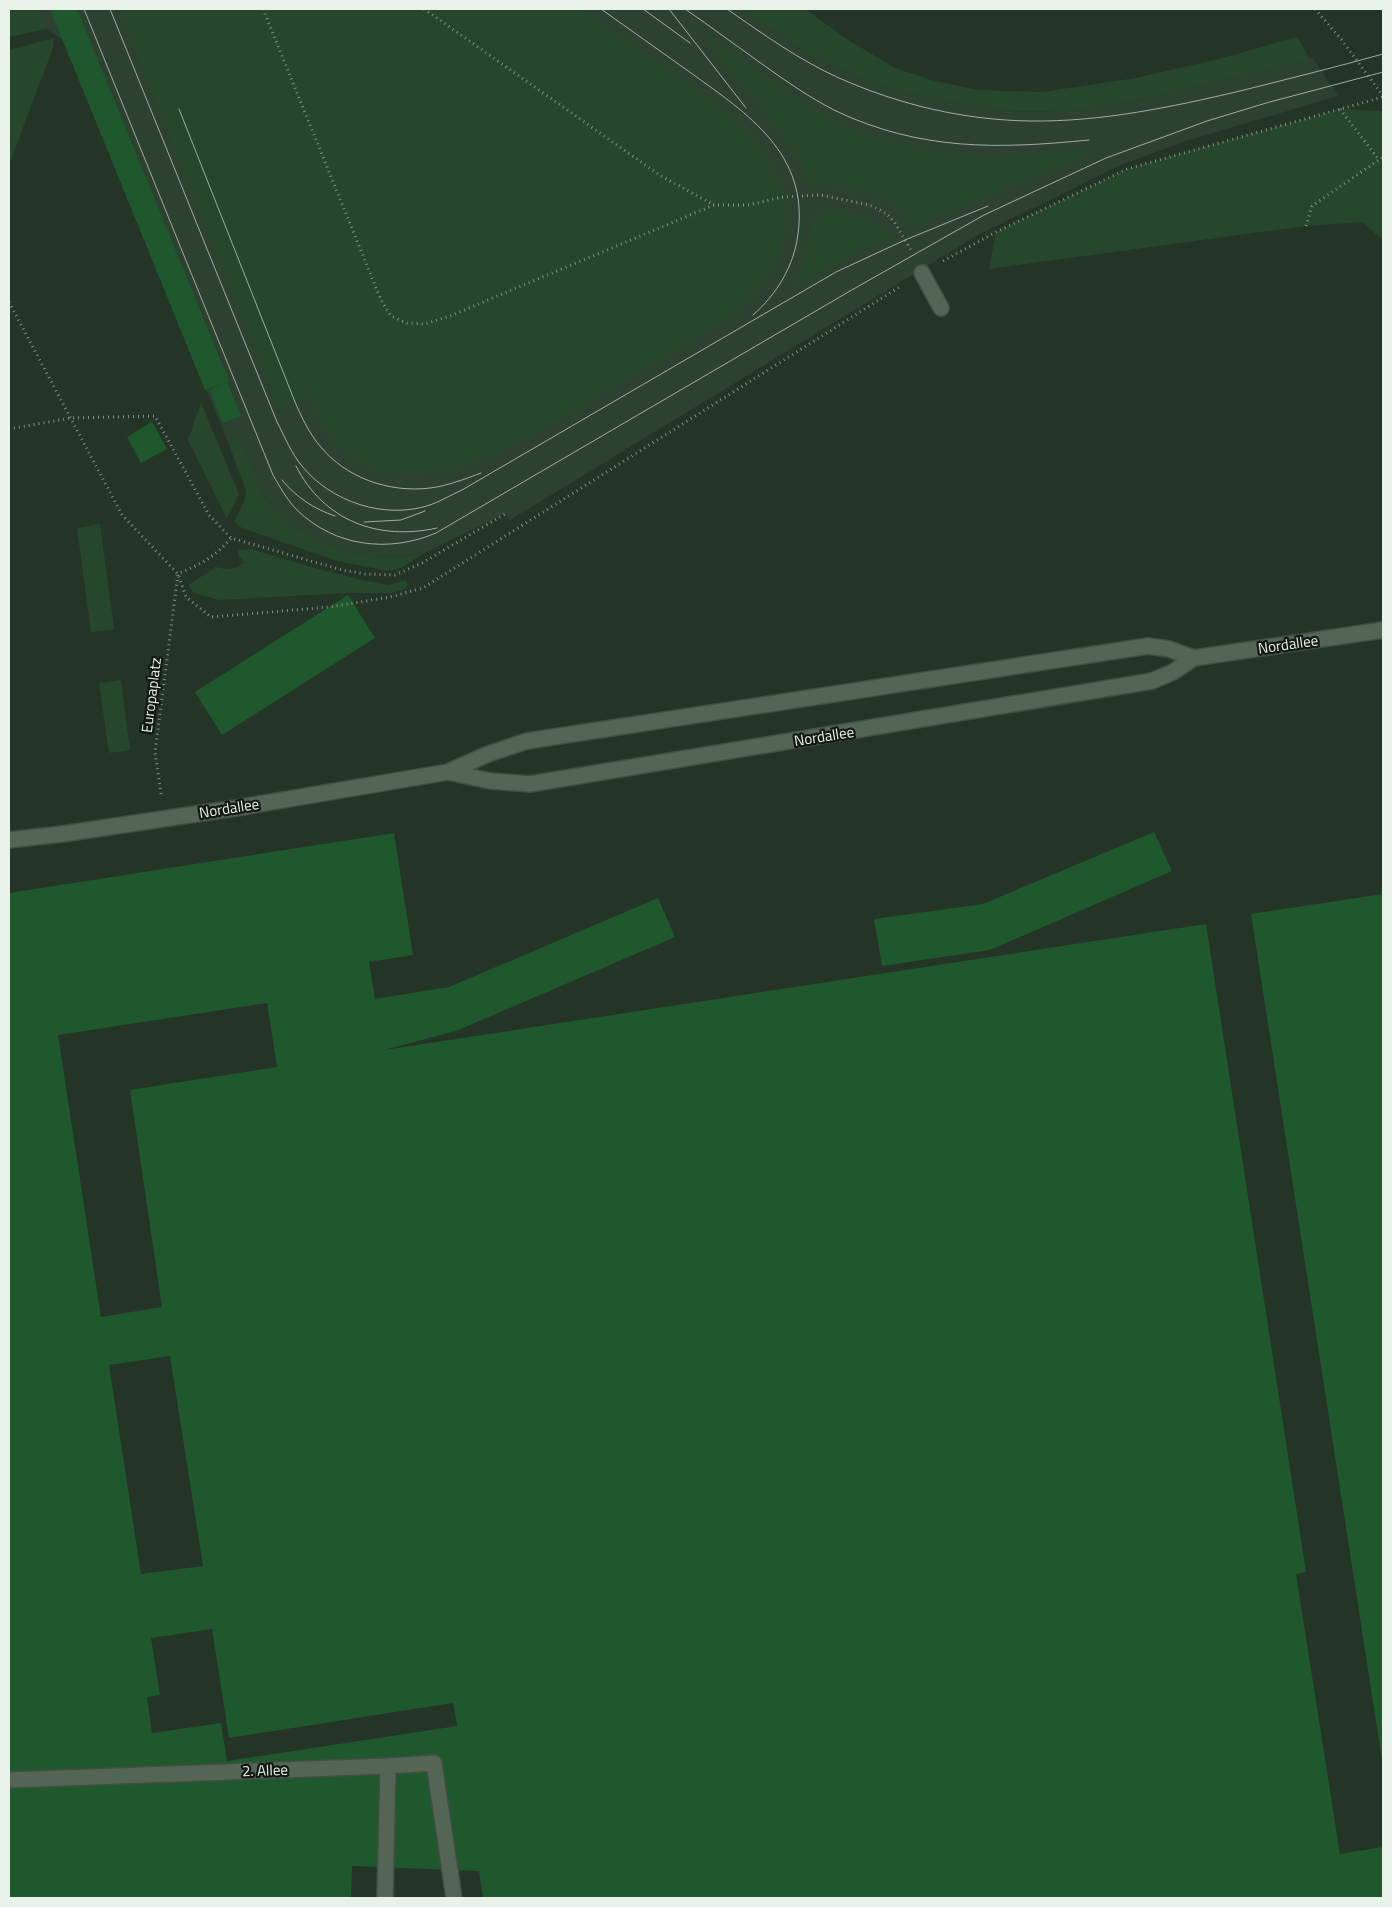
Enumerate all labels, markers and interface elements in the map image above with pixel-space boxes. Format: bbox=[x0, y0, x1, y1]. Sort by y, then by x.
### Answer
street label: Nordallee bbox=[1256, 628, 1320, 660]
street label: Europaplatz bbox=[135, 656, 167, 734]
street label: Nordallee bbox=[792, 720, 856, 752]
street label: Nordallee bbox=[197, 792, 261, 824]
street label: 2. Allee bbox=[242, 1758, 288, 1782]

